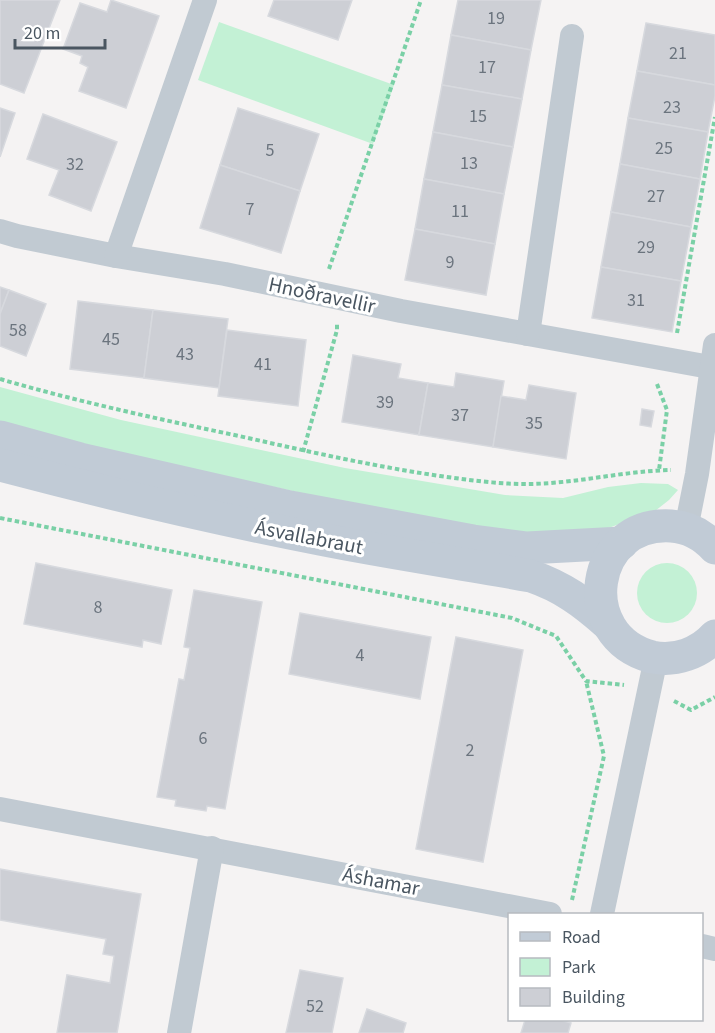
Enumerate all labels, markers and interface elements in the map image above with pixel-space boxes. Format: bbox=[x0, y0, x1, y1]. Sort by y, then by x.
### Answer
house number: 19 bbox=[487, 6, 505, 31]
scale bar bbox=[15, 12, 105, 50]
text: 20 m bbox=[24, 21, 60, 46]
house number: 21 bbox=[669, 41, 687, 66]
house number: 17 bbox=[478, 55, 496, 80]
house number: 23 bbox=[663, 95, 681, 120]
house number: 15 bbox=[469, 104, 487, 129]
house number: 25 bbox=[655, 136, 673, 161]
house number: 5 bbox=[266, 138, 275, 163]
house number: 13 bbox=[460, 151, 478, 176]
house number: 32 bbox=[66, 152, 84, 177]
house number: 27 bbox=[647, 184, 665, 209]
house number: 7 bbox=[246, 197, 255, 222]
house number: 11 bbox=[451, 199, 469, 224]
house number: 29 bbox=[637, 235, 655, 260]
house number: 9 bbox=[446, 250, 455, 275]
street label: Hnoðravellir bbox=[266, 269, 379, 321]
house number: 31 bbox=[627, 288, 645, 313]
house number: 58 bbox=[9, 318, 27, 343]
house number: 45 bbox=[102, 327, 120, 352]
house number: 43 bbox=[176, 342, 194, 367]
house number: 41 bbox=[254, 352, 272, 377]
house number: 39 bbox=[376, 390, 394, 415]
house number: 37 bbox=[451, 403, 469, 428]
house number: 35 bbox=[525, 411, 543, 436]
street label: Ásvallabraut bbox=[252, 512, 366, 562]
house number: 8 bbox=[94, 595, 103, 620]
house number: 4 bbox=[356, 643, 365, 668]
house number: 6 bbox=[199, 726, 208, 751]
house number: 2 bbox=[466, 738, 475, 763]
street label: Áshamar bbox=[340, 859, 423, 903]
legend bbox=[508, 913, 703, 1021]
text: Road bbox=[562, 925, 601, 950]
text: Park bbox=[562, 955, 596, 980]
text: Building bbox=[562, 985, 625, 1010]
house number: 52 bbox=[306, 994, 324, 1019]

